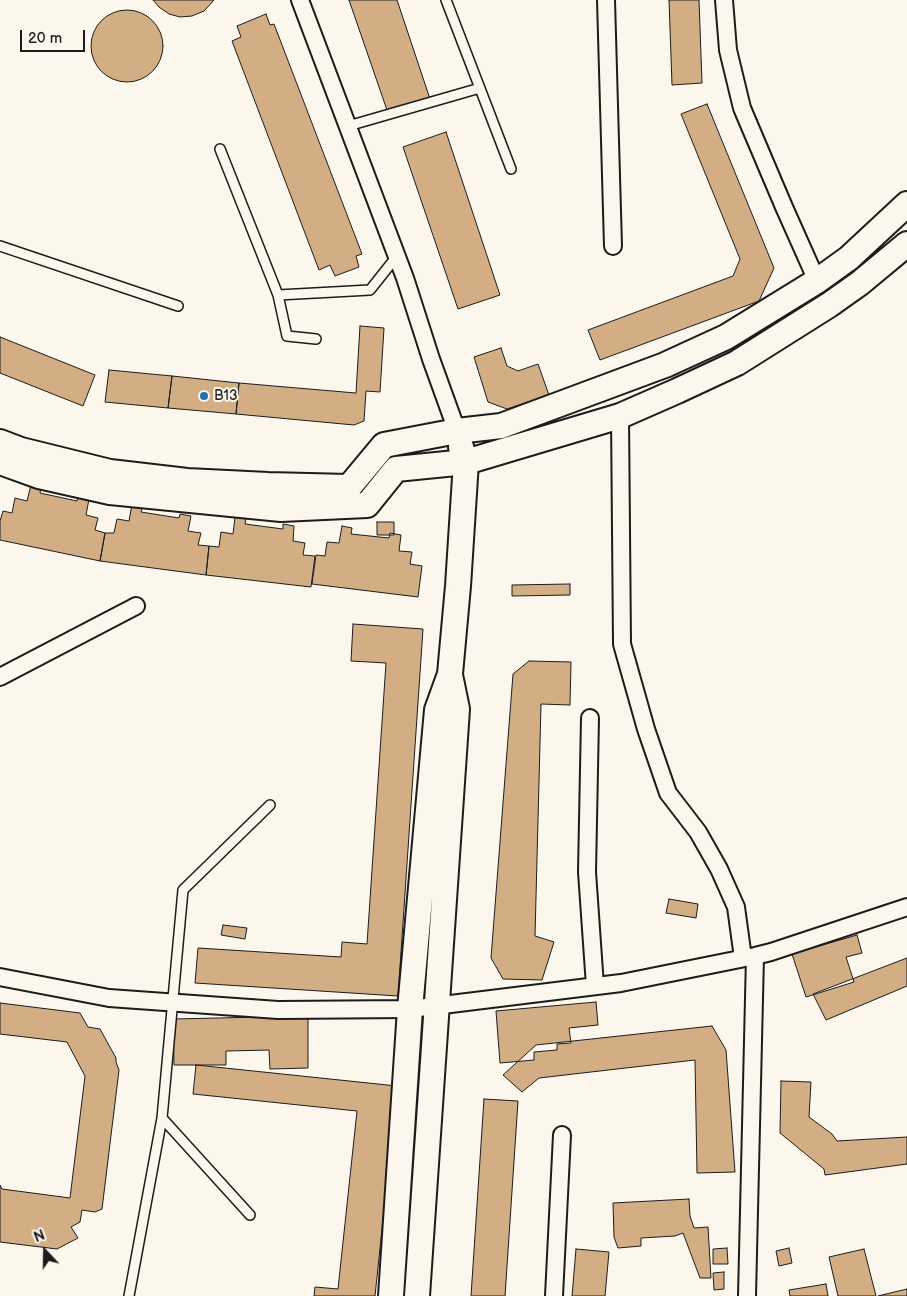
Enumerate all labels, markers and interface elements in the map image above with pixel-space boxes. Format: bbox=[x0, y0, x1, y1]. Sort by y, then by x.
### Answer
scale bar bbox=[22, 20, 88, 52]
text: 20 m bbox=[28, 29, 62, 48]
place label: B13 bbox=[214, 388, 238, 404]
marker: B13 bbox=[198, 390, 210, 402]
north arrow bbox=[20, 1226, 70, 1276]
text: N bbox=[31, 1227, 47, 1246]

